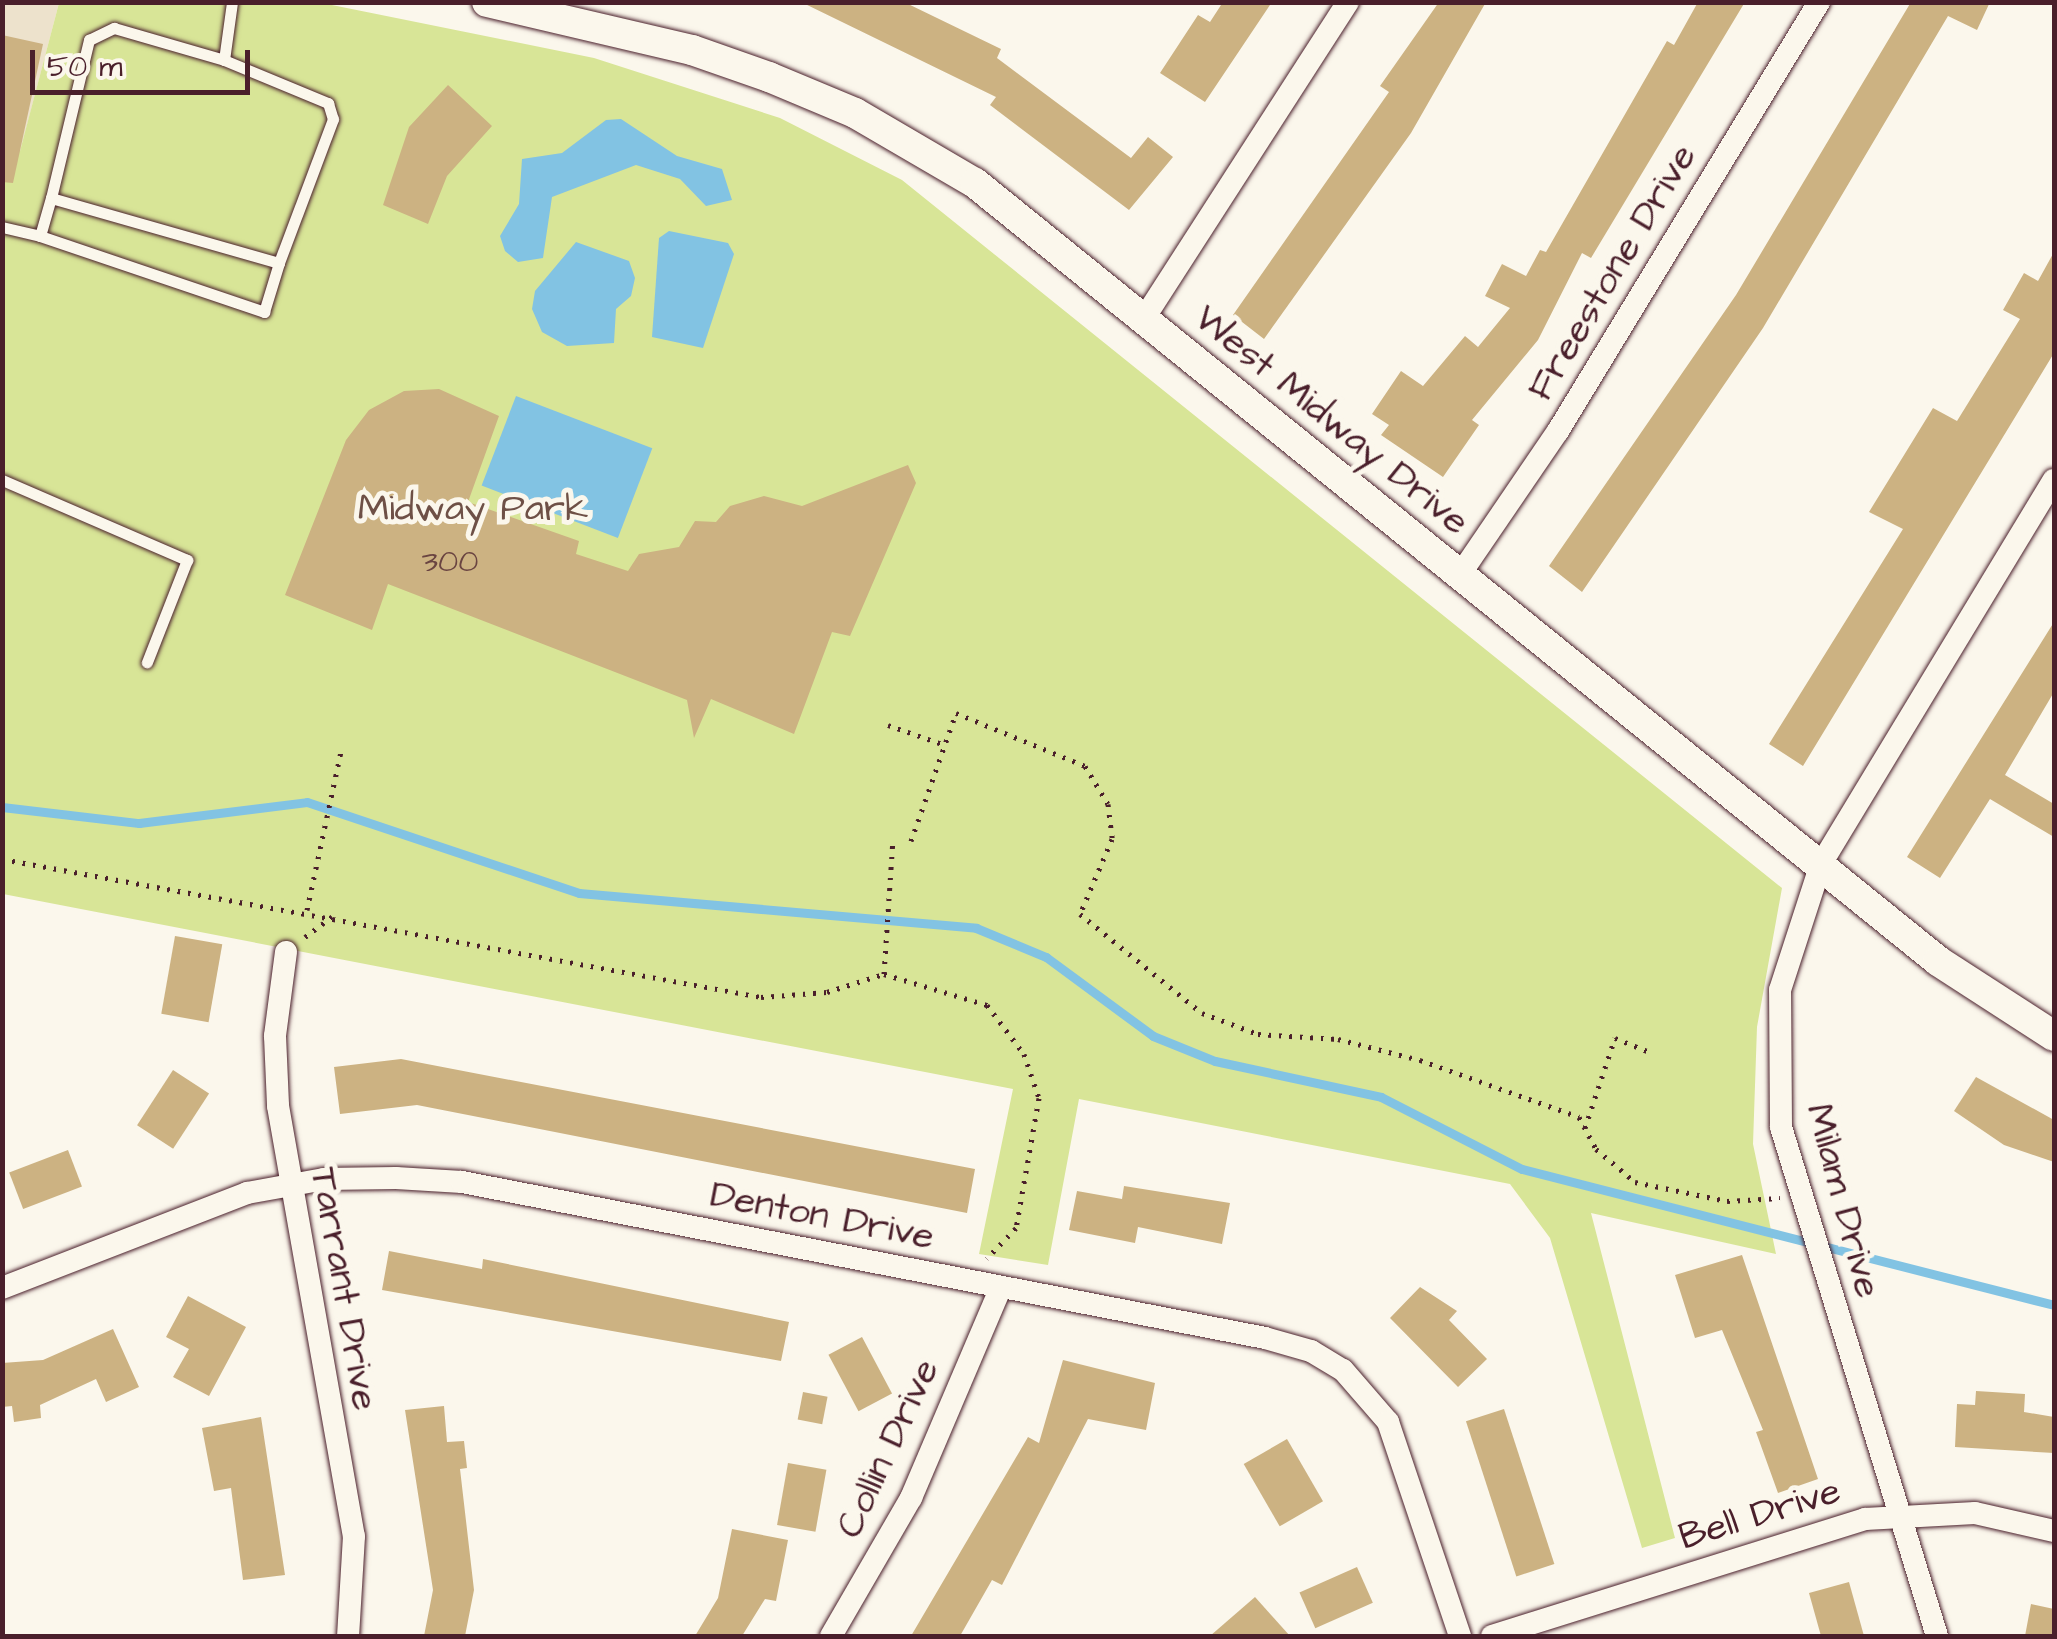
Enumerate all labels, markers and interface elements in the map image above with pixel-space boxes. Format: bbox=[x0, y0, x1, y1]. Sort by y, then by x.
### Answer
scale bar bbox=[35, 30, 255, 92]
text: 50 m bbox=[47, 46, 123, 88]
street label: Freestone Drive bbox=[1519, 137, 1707, 409]
street label: West Midway Drive bbox=[1184, 296, 1478, 546]
park label: Midway Park bbox=[358, 487, 588, 533]
house number: 300 bbox=[422, 543, 478, 581]
street label: Milam Drive bbox=[1794, 1099, 1890, 1303]
street label: Tarrant Drive bbox=[299, 1164, 387, 1414]
street label: Denton Drive bbox=[706, 1173, 938, 1261]
street label: Collin Drive bbox=[828, 1352, 950, 1546]
street label: Bell Drive bbox=[1674, 1469, 1846, 1561]

